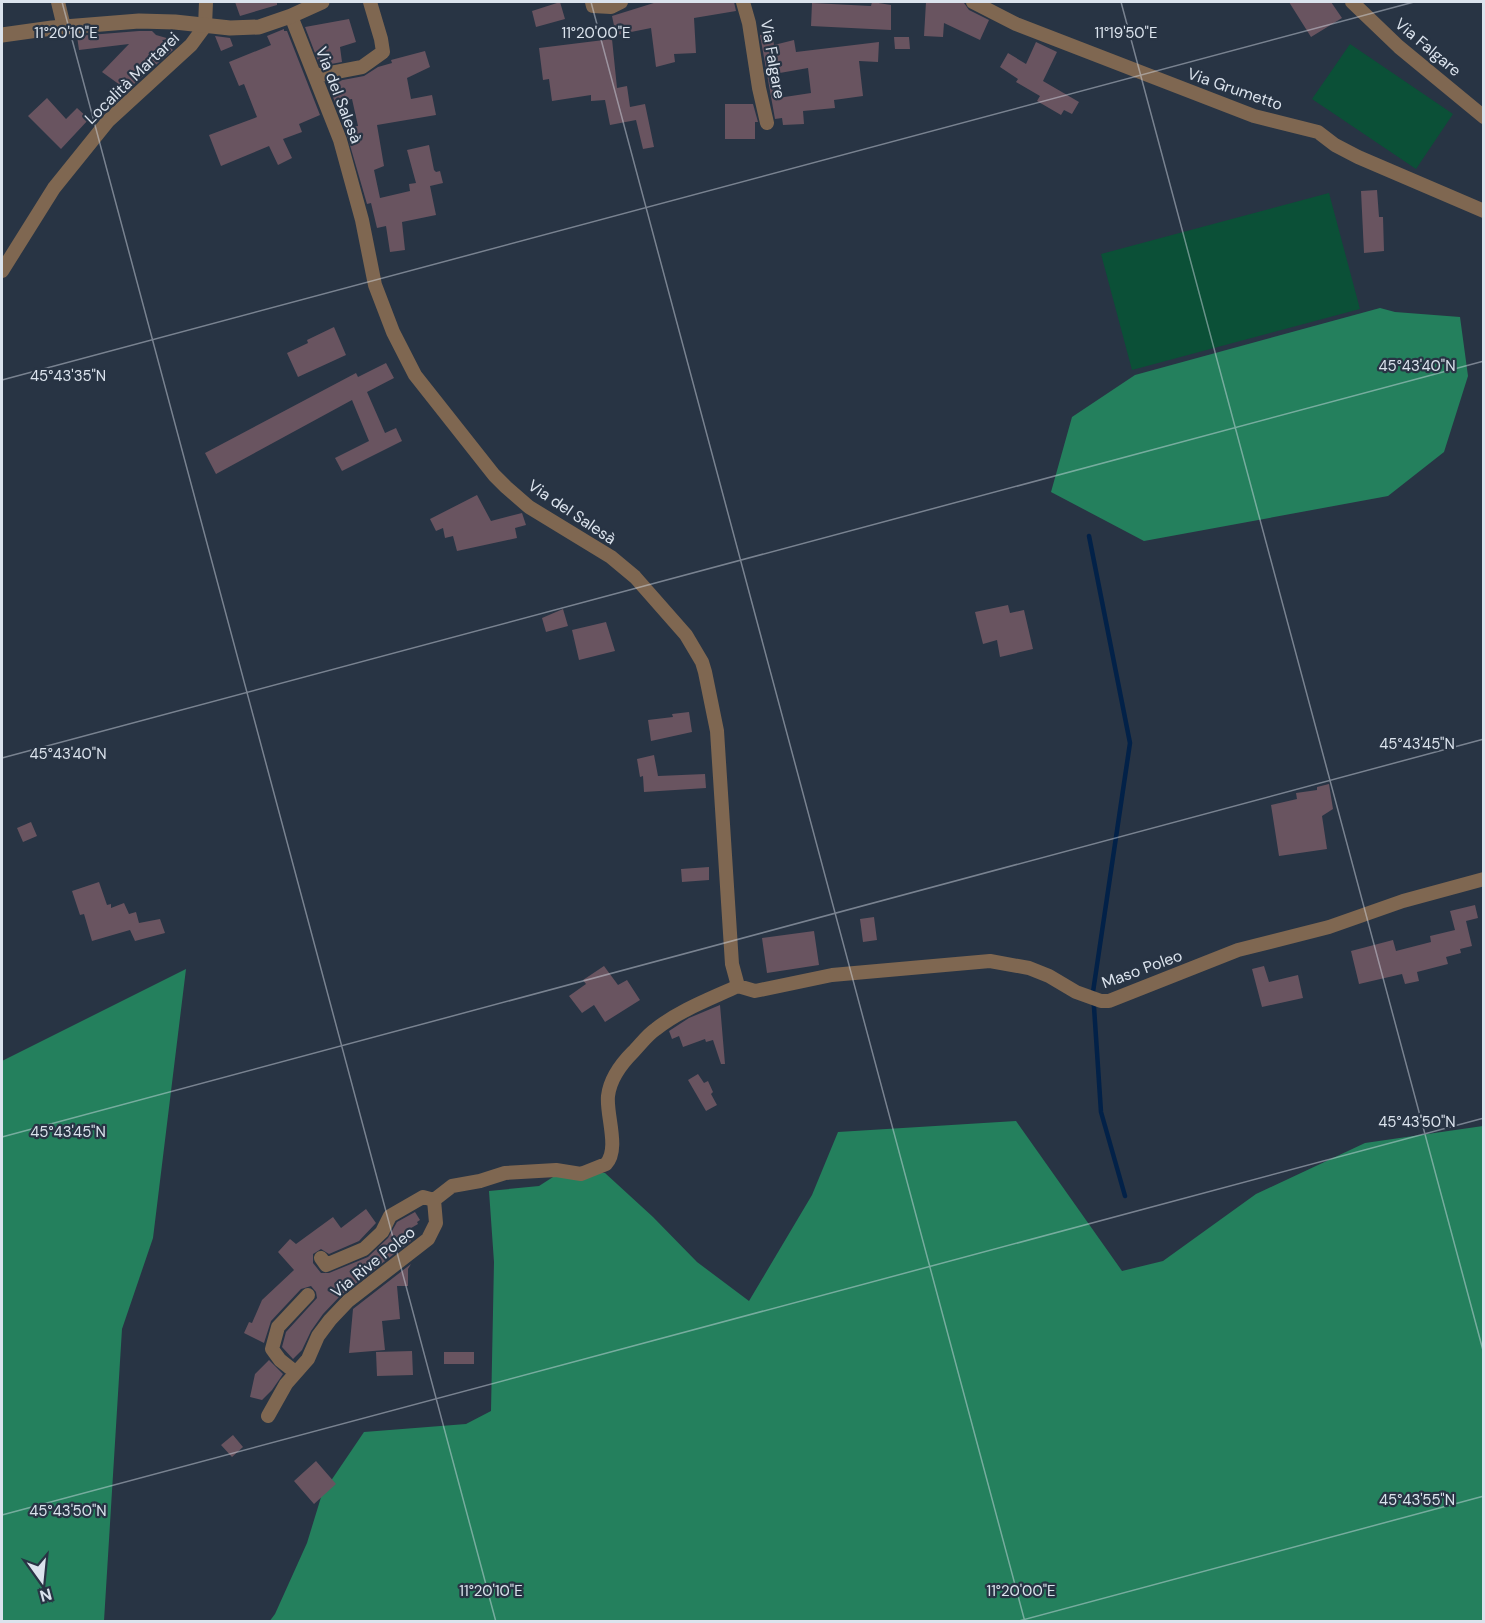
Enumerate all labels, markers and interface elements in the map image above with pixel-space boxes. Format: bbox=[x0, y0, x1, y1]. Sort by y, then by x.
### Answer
street label: Via Falgare bbox=[1391, 13, 1465, 81]
street label: Via Falgare bbox=[756, 18, 790, 100]
text: 11°20'10"E bbox=[34, 23, 98, 43]
text: 11°20'00"E bbox=[561, 23, 631, 43]
text: 11°19'50"E bbox=[1095, 23, 1157, 43]
street label: Località Martarei bbox=[80, 27, 184, 129]
street label: Via del Salesà bbox=[311, 44, 367, 146]
street label: Via Grumetto bbox=[1184, 63, 1286, 115]
text: 45°43'40"N bbox=[1378, 356, 1456, 376]
text: 45°43'35"N bbox=[30, 366, 106, 386]
street label: Via del Salesà bbox=[524, 475, 620, 549]
text: 45°43'45"N bbox=[1379, 734, 1455, 754]
text: 45°43'40"N bbox=[29, 744, 107, 764]
street label: Maso Poleo bbox=[1099, 945, 1185, 993]
text: 45°43'50"N bbox=[1378, 1112, 1456, 1132]
text: 45°43'45"N bbox=[30, 1122, 106, 1142]
street label: Via Rive Poleo bbox=[326, 1222, 420, 1302]
text: 45°43'55"N bbox=[1379, 1490, 1455, 1510]
text: 45°43'50"N bbox=[29, 1501, 107, 1521]
north arrow bbox=[12, 1551, 72, 1611]
text: 11°20'10"E bbox=[459, 1581, 523, 1601]
text: 11°20'00"E bbox=[986, 1581, 1056, 1601]
text: N bbox=[37, 1583, 54, 1607]

